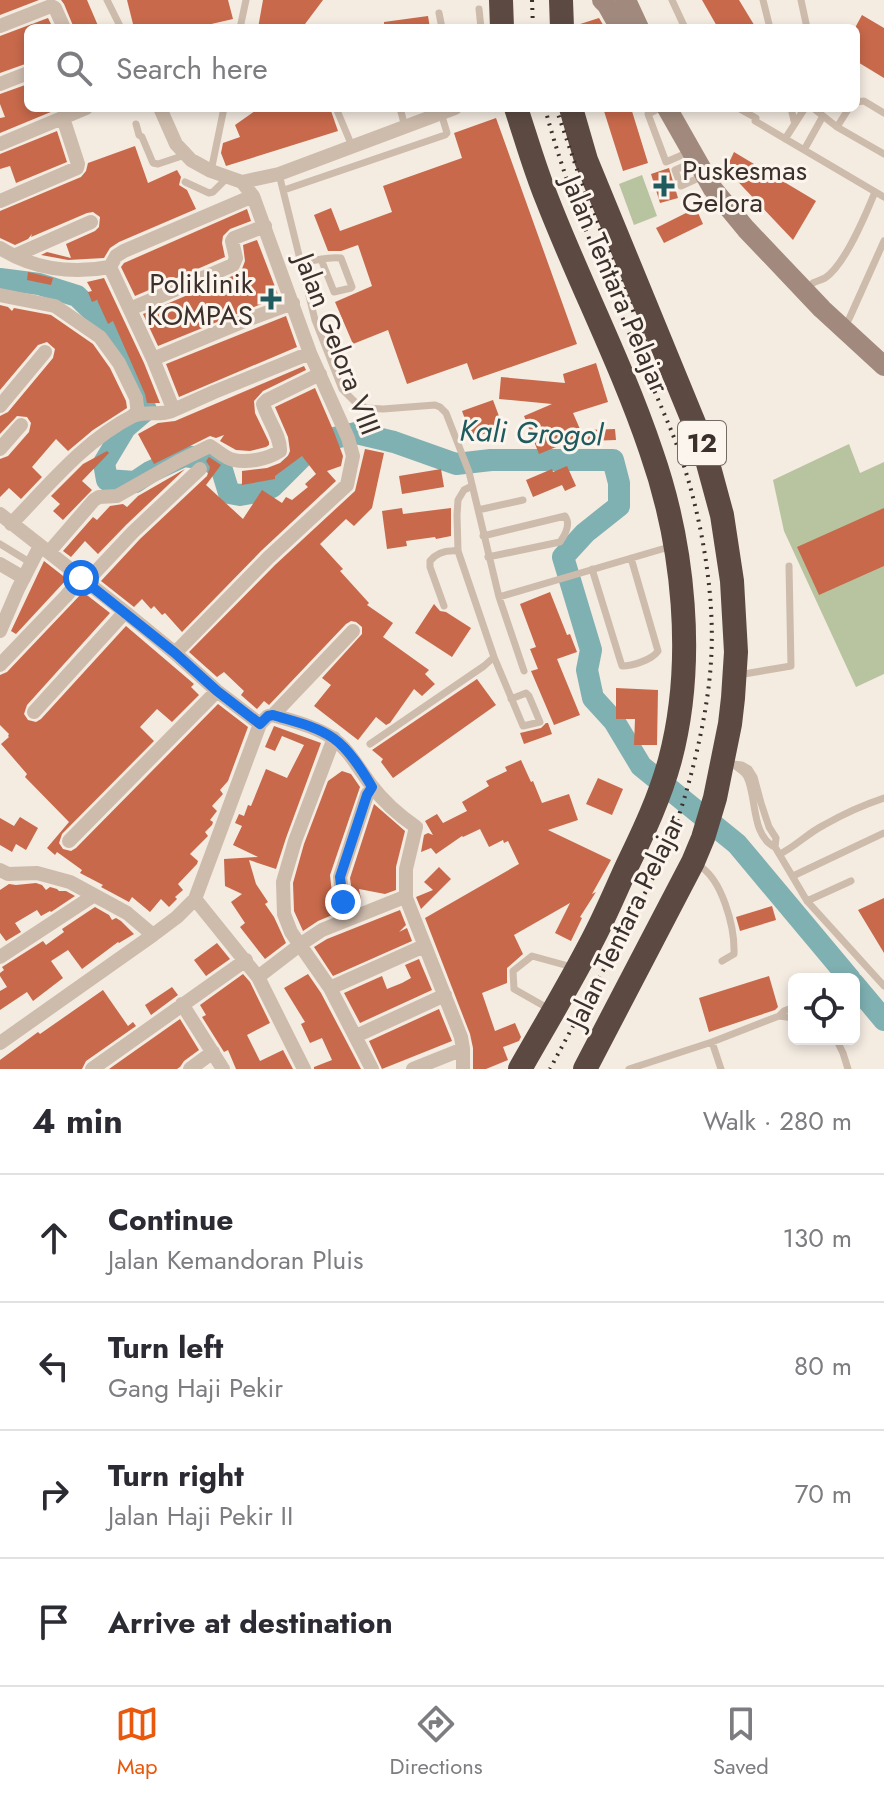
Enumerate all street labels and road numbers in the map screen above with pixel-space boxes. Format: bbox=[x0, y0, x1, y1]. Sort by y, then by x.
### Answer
street label: Jalan Tentara Pelajar bbox=[550, 165, 680, 400]
street label: Jalan Gelora VIII bbox=[283, 244, 391, 441]
road number: 12 bbox=[678, 421, 726, 465]
street label: Jalan Tentara Pelajar bbox=[554, 807, 695, 1039]

